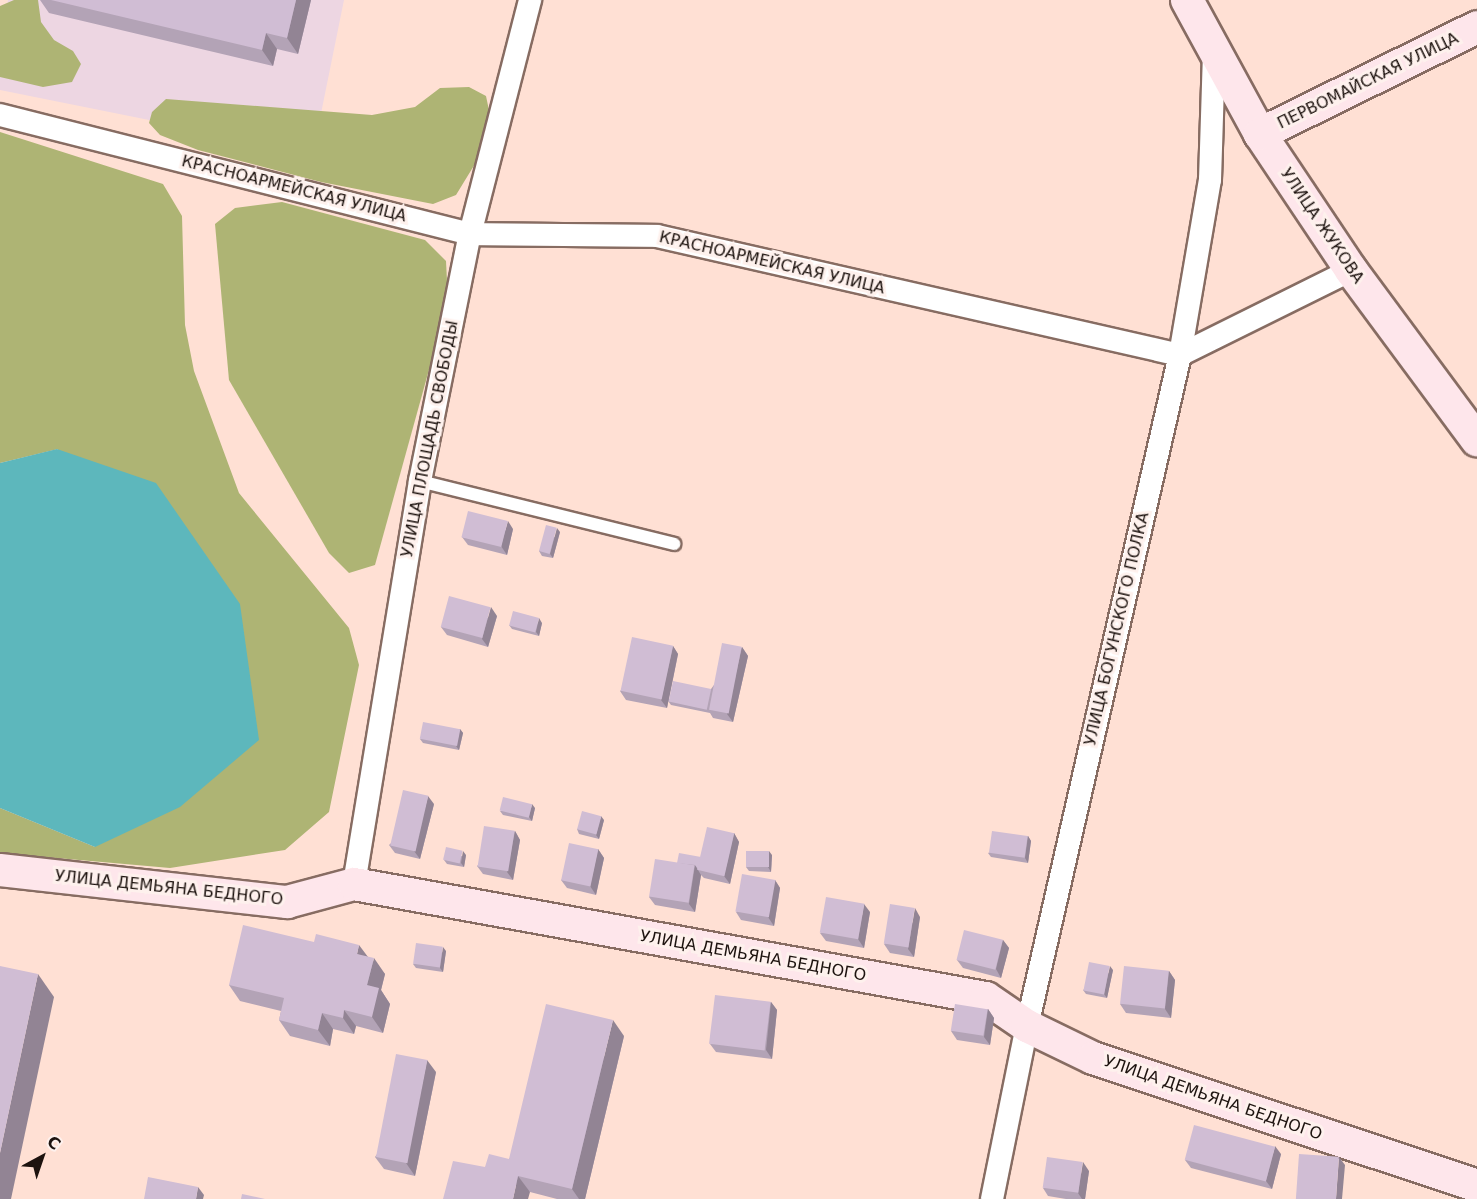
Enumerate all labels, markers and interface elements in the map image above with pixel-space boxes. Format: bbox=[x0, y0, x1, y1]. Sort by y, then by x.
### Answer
street label: ПЕРВОМАЙСКАЯ УЛИЦА bbox=[1274, 29, 1462, 133]
street label: КРАСНОАРМЕЙСКАЯ УЛИЦА bbox=[180, 152, 408, 226]
street label: УЛИЦА ЖУКОВА bbox=[1276, 165, 1368, 287]
street label: КРАСНОАРМЕЙСКАЯ УЛИЦА bbox=[657, 228, 887, 298]
street label: УЛИЦА ПЛОЩАДЬ СВОБОДЫ bbox=[398, 319, 462, 559]
street label: УЛИЦА БОГУНСКОГО ПОЛКА bbox=[1081, 510, 1153, 748]
street label: УЛИЦА ДЕМЬЯНА БЕДНОГО bbox=[54, 866, 284, 910]
street label: УЛИЦА ДЕМЬЯНА БЕДНОГО bbox=[638, 927, 868, 985]
street label: УЛИЦА ДЕМЬЯНА БЕДНОГО bbox=[1101, 1052, 1325, 1144]
north arrow bbox=[12, 1127, 72, 1187]
text: С bbox=[43, 1132, 64, 1154]

